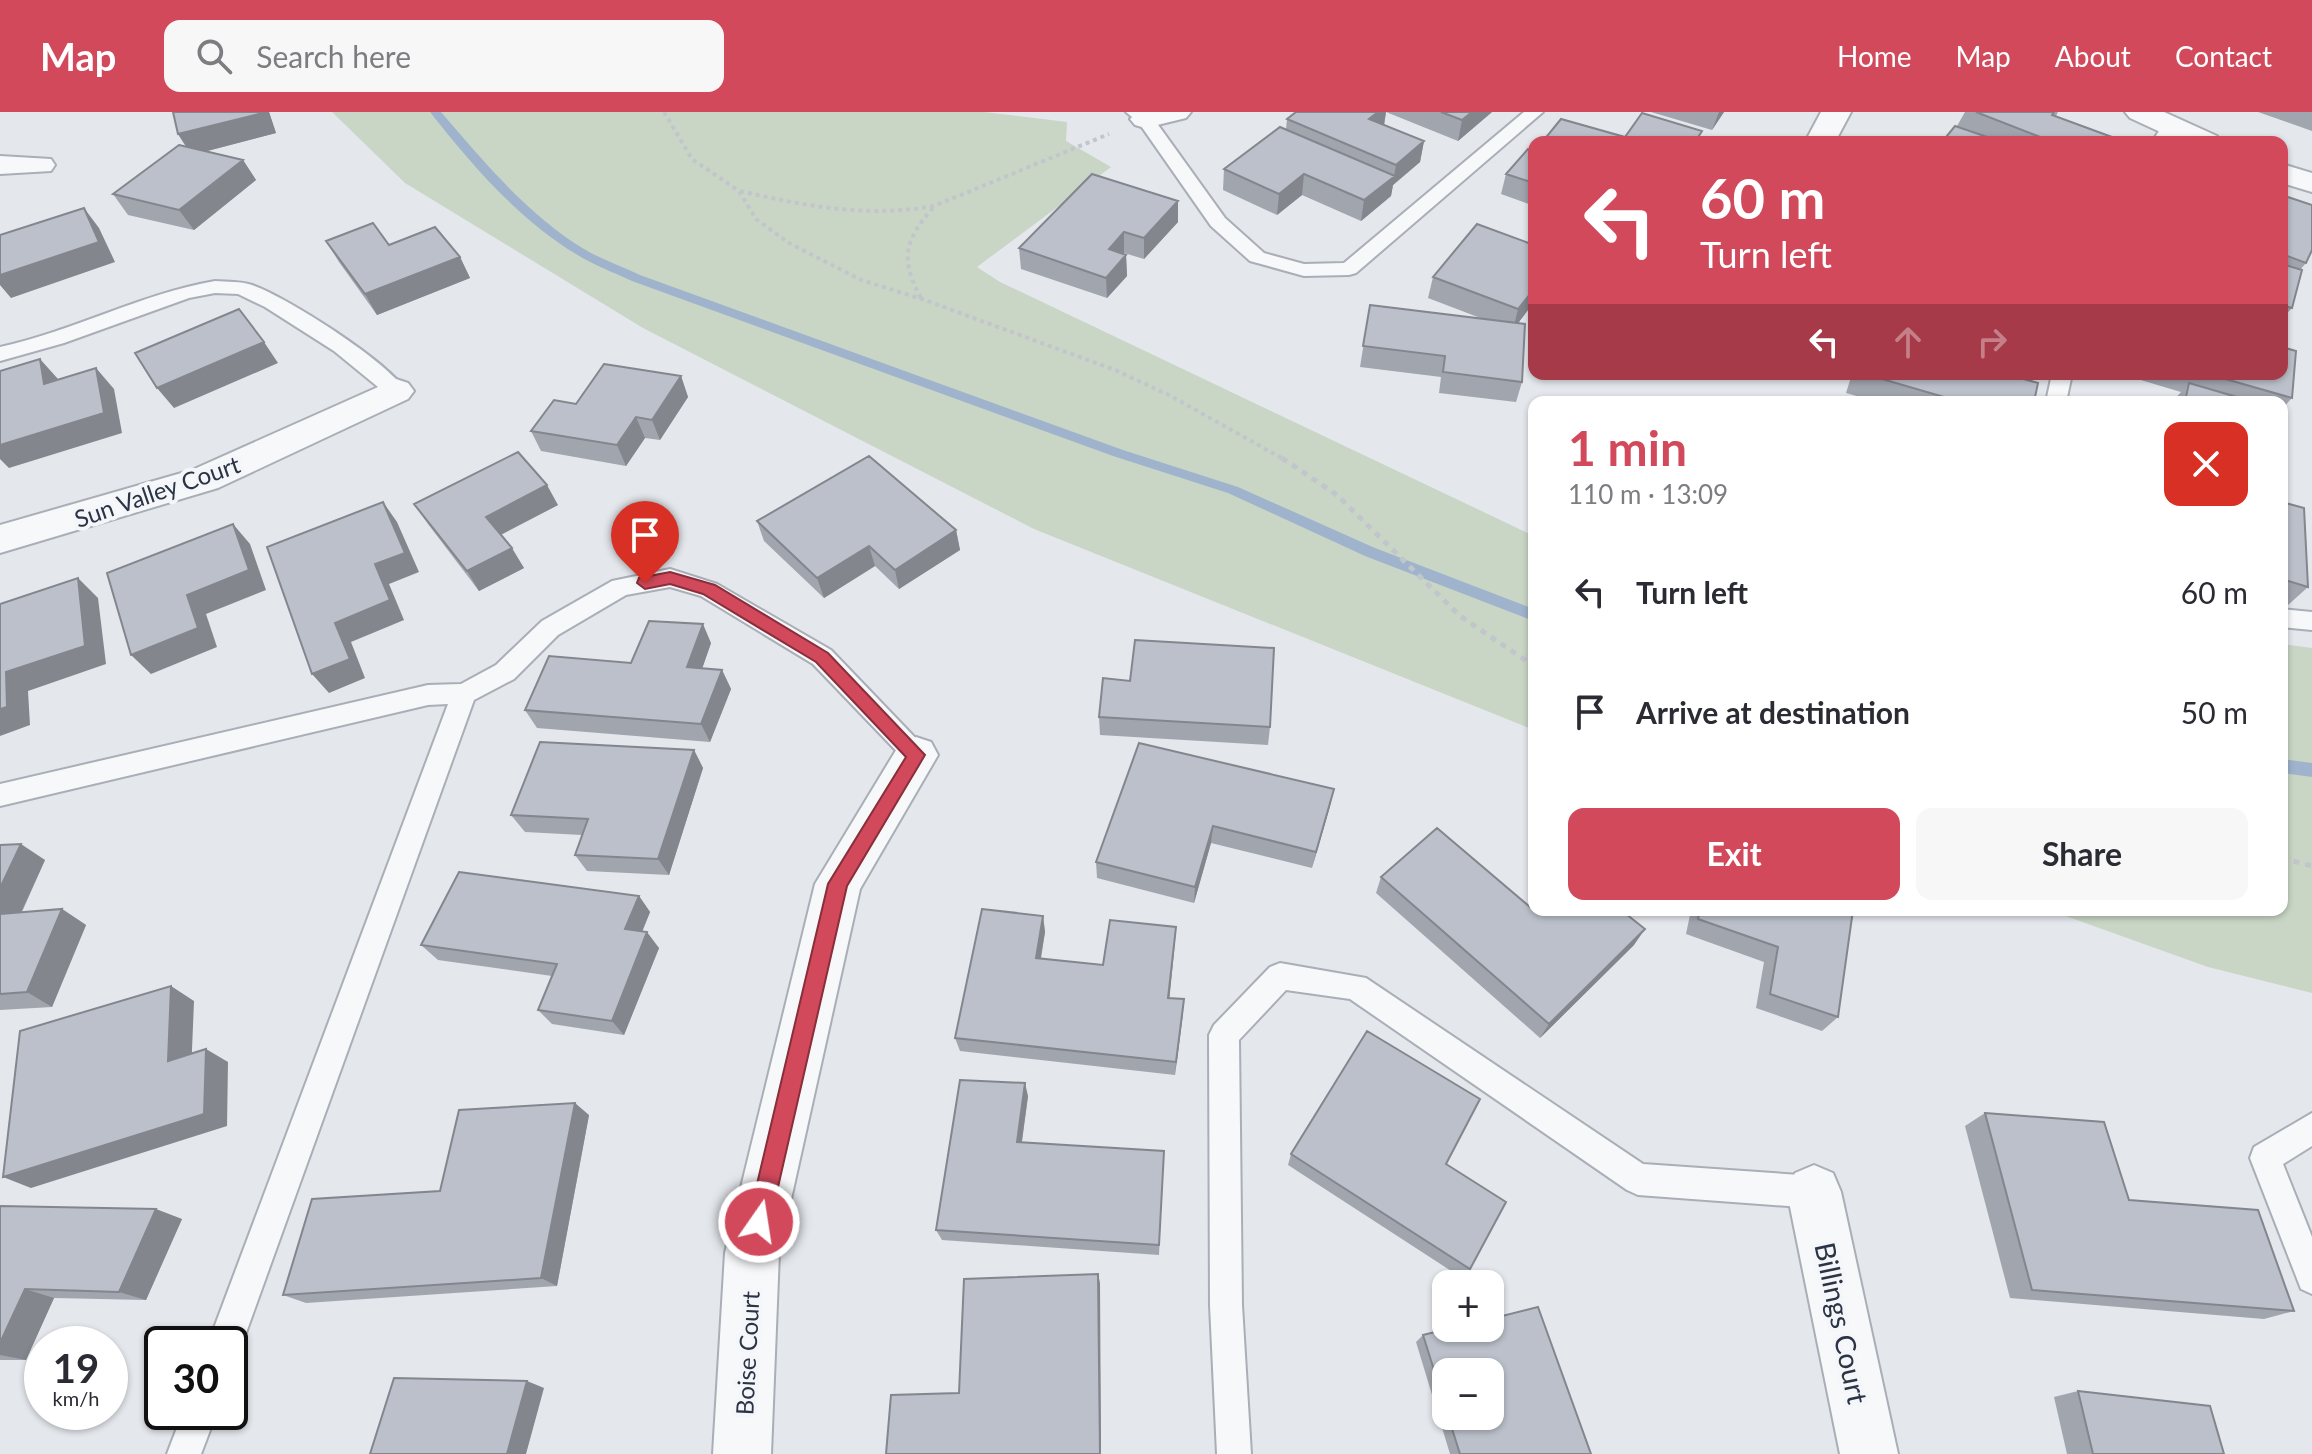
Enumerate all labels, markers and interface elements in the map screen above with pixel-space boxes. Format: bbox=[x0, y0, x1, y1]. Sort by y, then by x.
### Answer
search box bbox=[164, 20, 724, 92]
text: Map bbox=[40, 33, 116, 79]
icon: search bbox=[192, 34, 236, 78]
text: Search here bbox=[256, 38, 411, 74]
text: Home bbox=[1837, 39, 1912, 73]
text: Map bbox=[1956, 39, 2011, 73]
text: About bbox=[2055, 39, 2131, 73]
text: Contact bbox=[2175, 39, 2272, 73]
text: 60 m bbox=[1700, 164, 1825, 231]
icon: left bbox=[1568, 168, 1672, 272]
text: Turn left bbox=[1700, 232, 1832, 276]
icon: left bbox=[1802, 320, 1846, 364]
icon: ahead bbox=[1886, 320, 1930, 364]
icon: right bbox=[1970, 320, 2014, 364]
text: 1 min bbox=[1568, 419, 1687, 476]
button: close bbox=[2164, 422, 2248, 506]
street label: Sun Valley Court bbox=[70, 449, 244, 533]
text: 110 m · 13:09 bbox=[1568, 478, 1728, 510]
pin bbox=[611, 501, 679, 583]
icon: arrive bbox=[623, 513, 667, 557]
icon: left bbox=[1568, 570, 1612, 614]
text: Turn left bbox=[1636, 574, 1748, 610]
text: 60 m bbox=[2181, 574, 2248, 610]
icon: arrive bbox=[1568, 690, 1612, 734]
text: Arrive at destination bbox=[1636, 694, 1910, 730]
text: 50 m bbox=[2181, 694, 2248, 730]
button: Exit bbox=[1568, 808, 1900, 900]
button: Share bbox=[1916, 808, 2248, 900]
position arrow bbox=[717, 1180, 801, 1264]
street label: Billings Court bbox=[1808, 1239, 1876, 1407]
map controls bbox=[1432, 1270, 1504, 1430]
button: + bbox=[1432, 1270, 1504, 1342]
street label: Boise Court bbox=[729, 1290, 765, 1416]
speed limit sign: 30 bbox=[144, 1326, 248, 1430]
text: 19 bbox=[53, 1344, 99, 1392]
button: − bbox=[1432, 1358, 1504, 1430]
text: km/h bbox=[53, 1386, 99, 1410]

